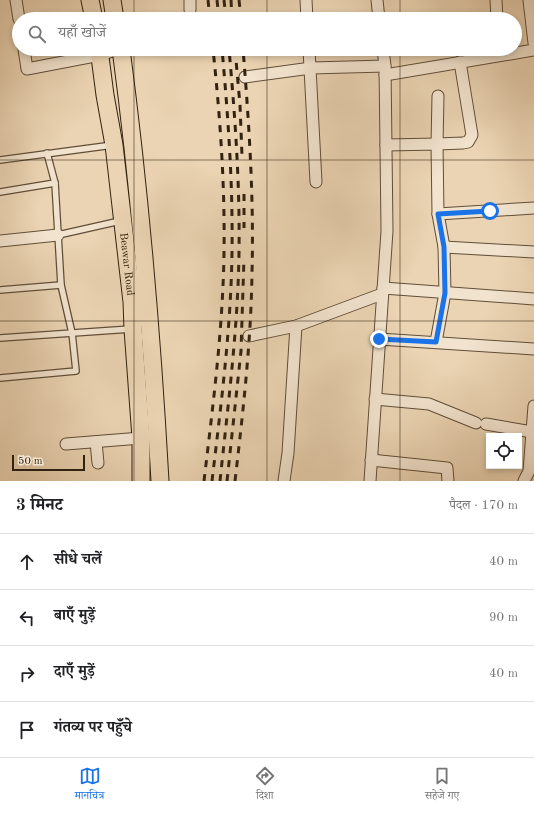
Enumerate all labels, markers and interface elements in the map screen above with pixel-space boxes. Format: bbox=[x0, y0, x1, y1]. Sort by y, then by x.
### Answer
search box bbox=[12, 12, 522, 56]
icon: search bbox=[26, 23, 48, 45]
text: यहाँ खोजें bbox=[58, 26, 106, 41]
route start bbox=[481, 202, 499, 220]
street label: Beawar Road bbox=[117, 232, 135, 297]
route end bbox=[370, 330, 388, 348]
map controls bbox=[486, 433, 522, 469]
button: locate bbox=[486, 433, 522, 469]
scale bar bbox=[12, 453, 85, 472]
text: 50 m bbox=[18, 456, 43, 467]
text: 3 मिनट bbox=[16, 497, 63, 514]
text: पैदल · 170 m bbox=[449, 499, 518, 512]
icon: ahead bbox=[16, 551, 38, 573]
text: सीधे चलें bbox=[54, 553, 102, 568]
text: 40 m bbox=[489, 555, 518, 568]
icon: left bbox=[16, 607, 38, 629]
text: बाएँ मुड़ें bbox=[54, 609, 95, 624]
text: 90 m bbox=[489, 611, 518, 624]
icon: right bbox=[16, 663, 38, 685]
text: दाएँ मुड़ें bbox=[54, 665, 95, 680]
text: 40 m bbox=[489, 667, 518, 680]
icon: arrive bbox=[16, 719, 38, 741]
text: गंतव्य पर पहुँचे bbox=[54, 721, 132, 736]
tab: मानचित्र bbox=[75, 765, 104, 806]
tab: दिशा bbox=[254, 765, 276, 806]
tab: सहेजे गए bbox=[425, 765, 459, 806]

